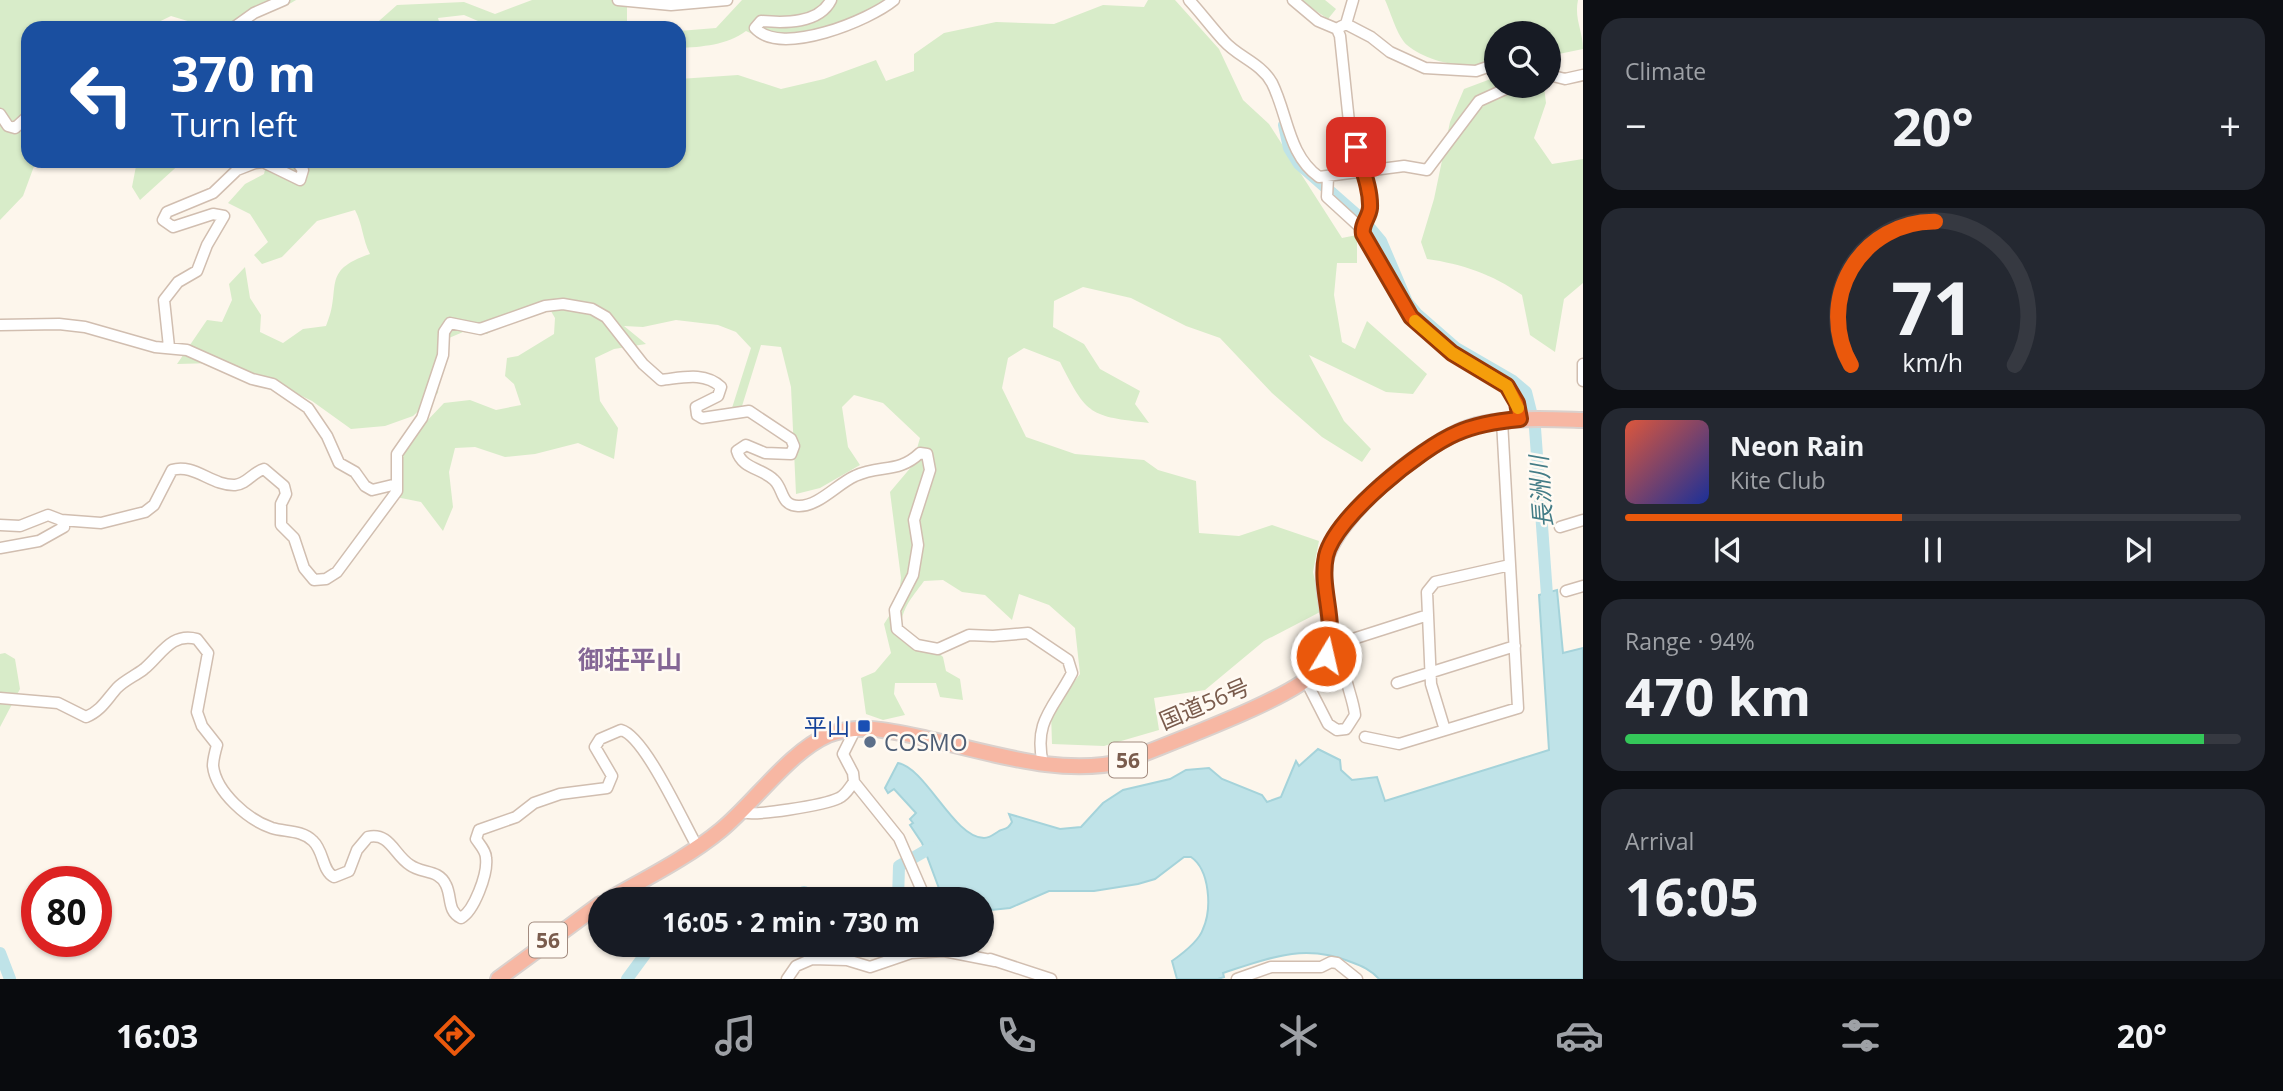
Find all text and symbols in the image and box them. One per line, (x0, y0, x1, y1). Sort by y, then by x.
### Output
map controls (1484, 21, 1561, 98)
button: search (1484, 21, 1561, 98)
text: 370 m (171, 40, 316, 106)
icon: left (56, 49, 147, 140)
text: Climate (1625, 55, 1706, 87)
text: 20° (1892, 90, 1974, 161)
text: − (1625, 99, 1647, 151)
text: + (2219, 99, 2241, 151)
text: Turn left (171, 103, 297, 146)
pin (1326, 117, 1386, 177)
icon: arrive (1337, 128, 1375, 166)
text: 71 (1891, 258, 1975, 357)
text: km/h (1903, 345, 1963, 379)
text: Neon Rain (1730, 428, 1864, 464)
water label: 長洲川 (1521, 452, 1559, 529)
text: Kite Club (1730, 464, 1825, 496)
icon: previous (1709, 531, 1747, 569)
icon: pause (1914, 531, 1952, 569)
icon: next (2119, 531, 2157, 569)
position arrow (1289, 619, 1363, 693)
text: Range · 94% (1625, 625, 1755, 657)
district label: 御荘平山 (578, 641, 682, 677)
text: 470 km (1625, 660, 1811, 731)
street label: 国道56号 (1154, 670, 1254, 736)
place label: 平山 (804, 710, 850, 742)
marker: 平山 (856, 718, 872, 734)
place label: COSMO (884, 726, 968, 758)
marker: COSMO (862, 734, 878, 750)
road number: 56 (1109, 742, 1147, 778)
text: Arrival (1625, 825, 1694, 857)
text: 16:05 (1625, 860, 1759, 931)
speed limit sign: 80 (21, 866, 112, 957)
text: 16:05 · 2 min · 730 m (662, 904, 920, 940)
road number: 56 (529, 922, 567, 958)
icon: directions (430, 1011, 479, 1060)
icon: music (711, 1011, 760, 1060)
icon: phone (992, 1011, 1041, 1060)
icon: climate (1274, 1011, 1323, 1060)
icon: car (1555, 1011, 1604, 1060)
icon: filters (1836, 1011, 1885, 1060)
text: 16:03 (116, 1014, 198, 1057)
text: 20° (2117, 1014, 2167, 1057)

